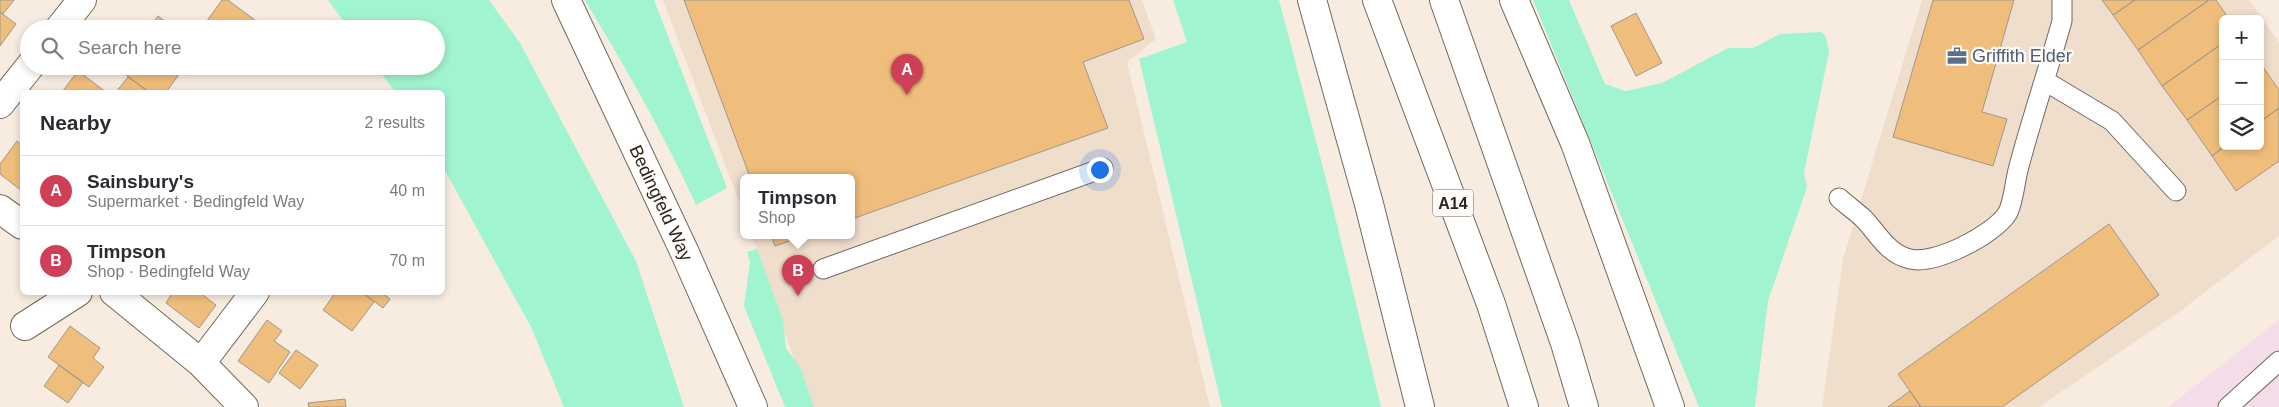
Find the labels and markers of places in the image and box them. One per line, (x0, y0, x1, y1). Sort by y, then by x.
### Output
office icon: Griffith Elder (1946, 45, 1968, 67)
place label: Griffith Elder (1972, 46, 2072, 66)
pin: A (891, 54, 923, 95)
pin: B (782, 255, 814, 296)

